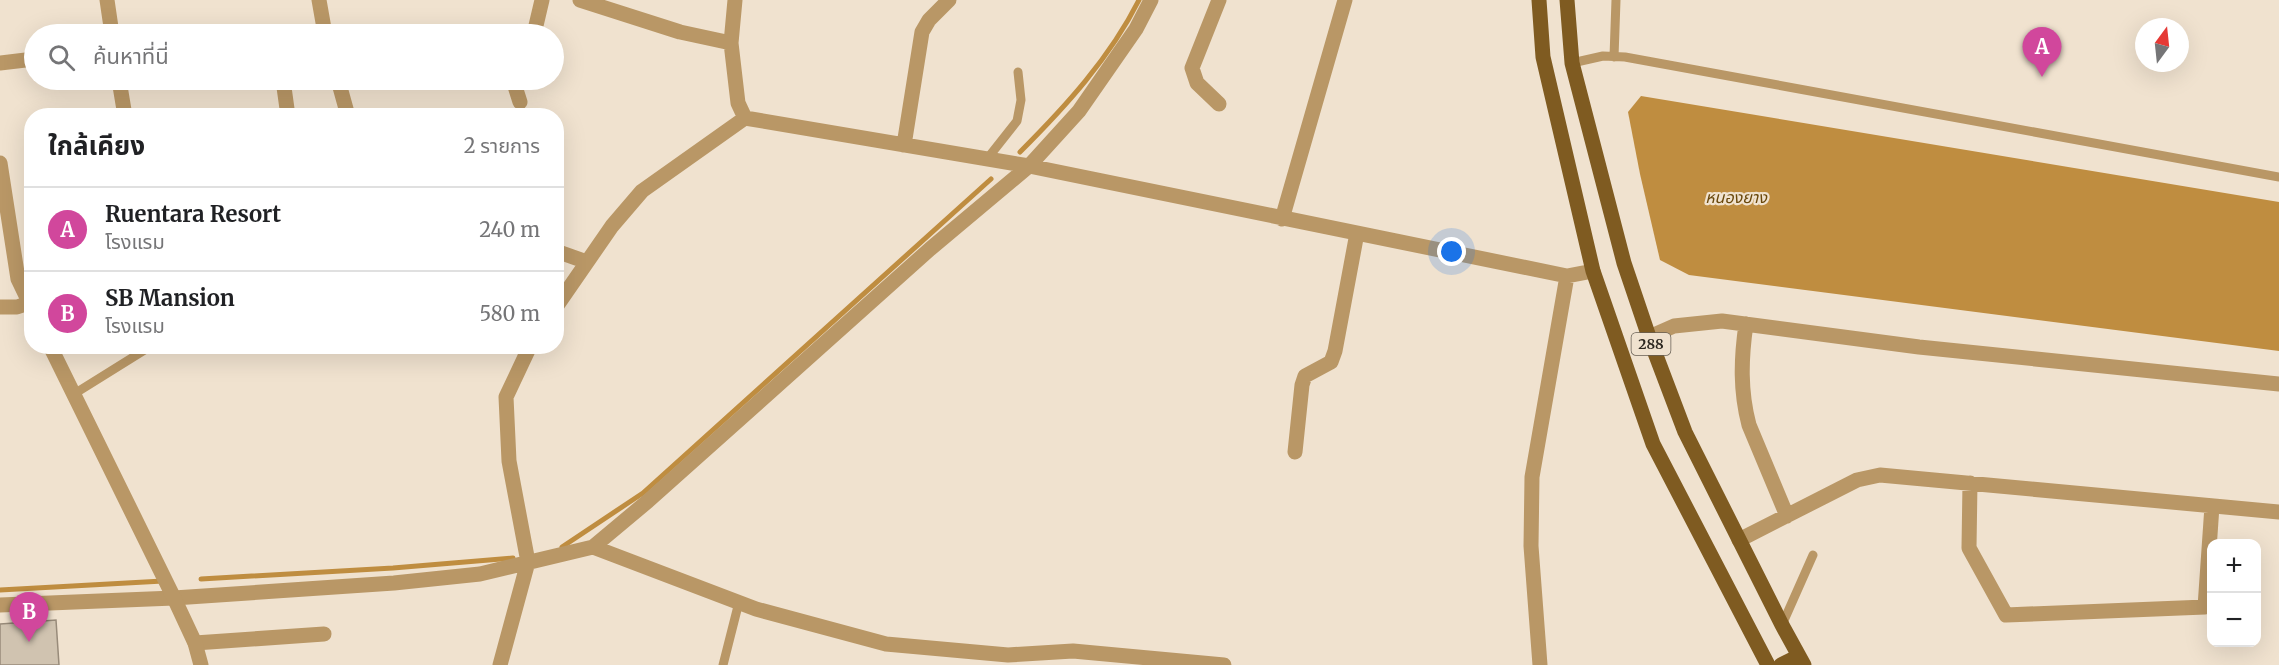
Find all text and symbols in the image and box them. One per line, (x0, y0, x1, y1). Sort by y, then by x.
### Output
north arrow (2135, 18, 2189, 72)
search box (24, 24, 564, 90)
pin: A (2022, 28, 2062, 77)
icon: search (45, 41, 78, 74)
text: ค้นหาที่นี่ (93, 42, 169, 70)
text: ใกล้เคียง (48, 129, 145, 162)
text: 2 รายการ (464, 133, 540, 158)
water label: หนองยาง (1705, 187, 1768, 207)
text: Ruentara Resort (105, 200, 281, 228)
text: A (60, 217, 75, 242)
text: 240 m (479, 217, 540, 242)
text: โรงแรม (105, 229, 165, 254)
your location (1437, 237, 1466, 266)
text: SB Mansion (105, 284, 235, 312)
text: B (61, 301, 74, 326)
text: 580 m (479, 301, 540, 326)
text: โรงแรม (105, 313, 165, 338)
road number: 288 (1632, 333, 1670, 355)
map controls (2207, 539, 2261, 647)
button: + (2207, 539, 2261, 593)
pin: B (9, 592, 48, 642)
button: − (2207, 593, 2261, 647)

